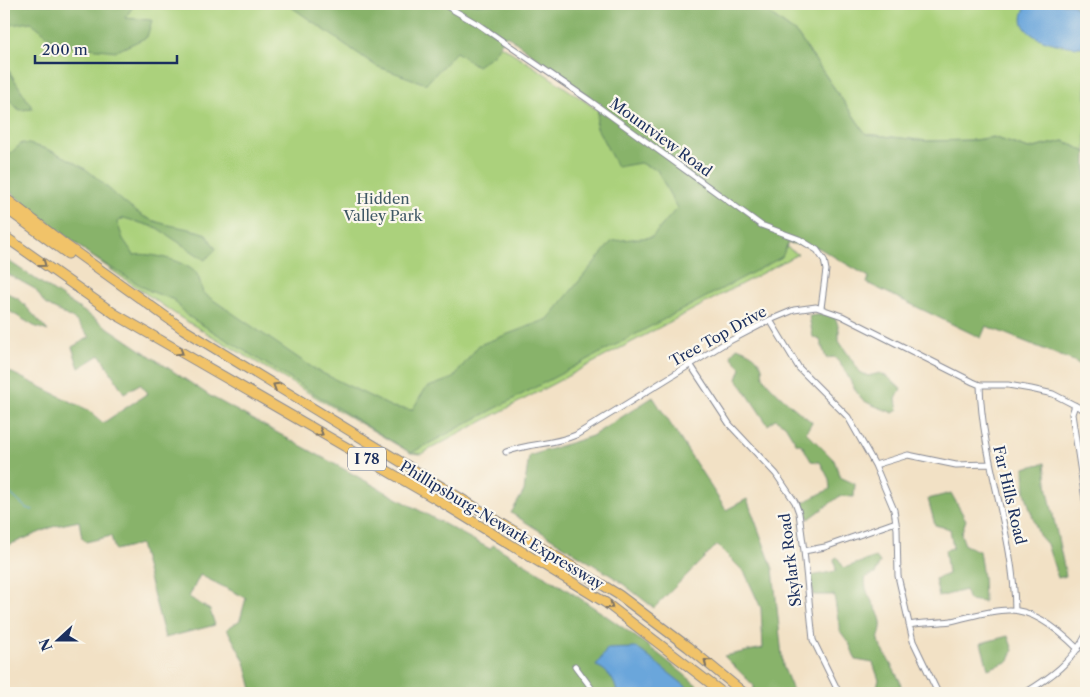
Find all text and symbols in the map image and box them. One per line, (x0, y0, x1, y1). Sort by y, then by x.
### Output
scale bar (35, 32, 178, 64)
text: 200 m (42, 40, 88, 59)
street label: Mountview Road (606, 94, 716, 180)
park label: Hidden Valley Park (343, 189, 424, 225)
one-way arrow (37, 258, 47, 267)
street label: Tree Top Drive (666, 301, 770, 371)
one-way arrow (174, 346, 183, 356)
one-way arrow (272, 382, 281, 392)
one-way arrow (315, 427, 324, 437)
street label: Far Hills Road (989, 444, 1031, 546)
road number: I 78 (348, 448, 386, 470)
street label: Phillipsburg-Newark Expressway (396, 456, 608, 594)
street label: Skylark Road (775, 512, 805, 608)
one-way arrow (604, 601, 613, 609)
north arrow (32, 614, 82, 664)
text: N (35, 636, 56, 654)
one-way arrow (704, 660, 713, 668)

